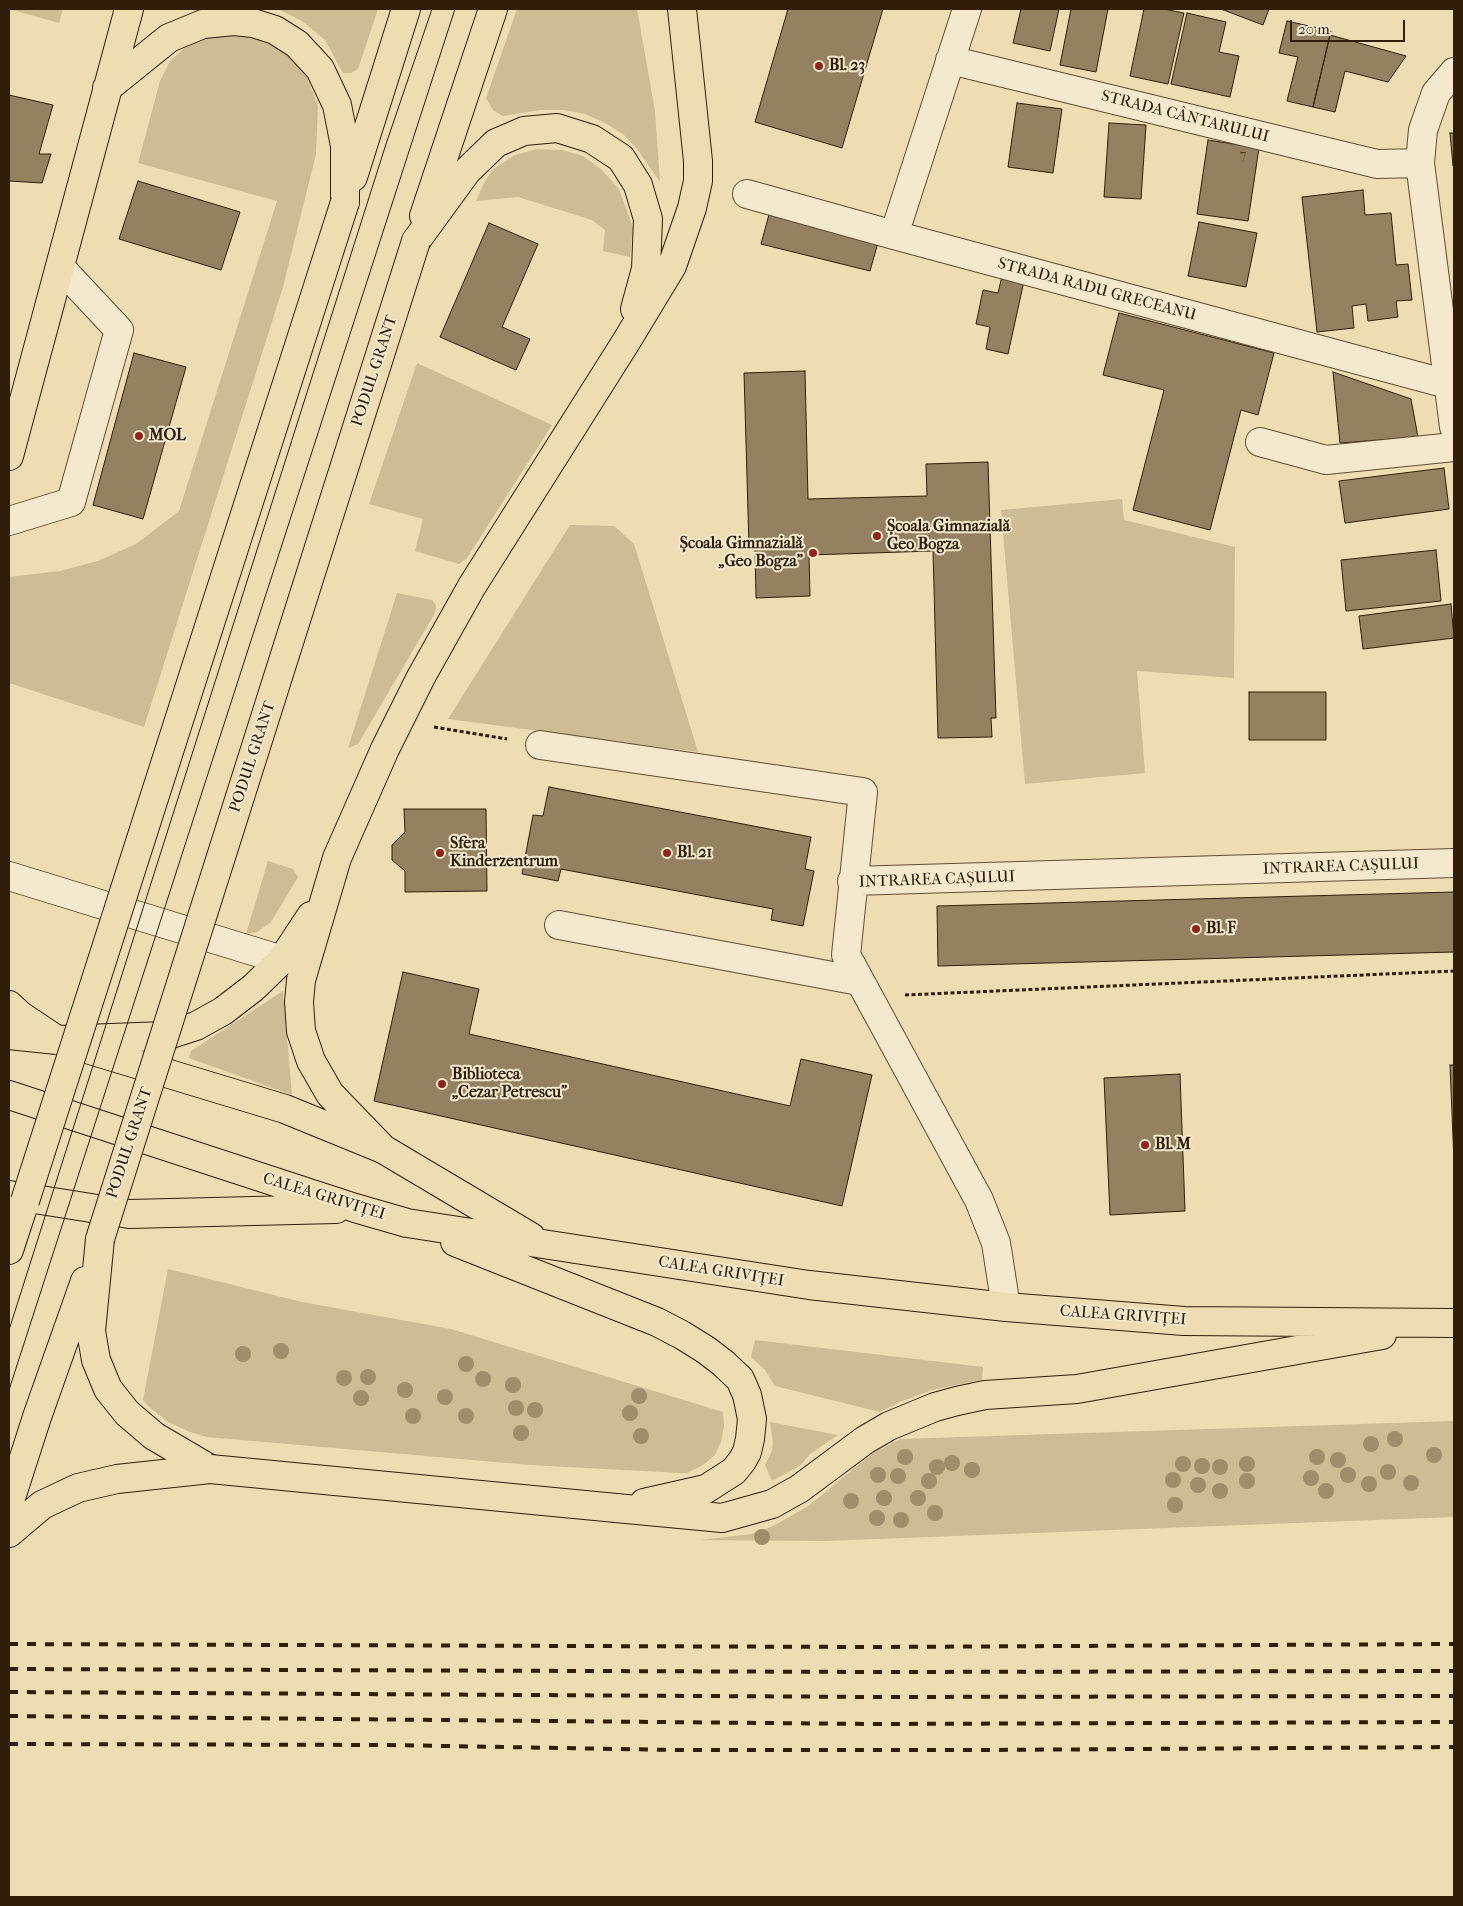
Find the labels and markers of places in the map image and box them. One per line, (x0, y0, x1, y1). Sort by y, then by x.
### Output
place label: Bl. 23 (829, 56, 865, 76)
marker: Bl. 23 (813, 60, 825, 72)
place label: MOL (149, 426, 186, 446)
marker: MOL (133, 430, 145, 442)
place label: Școala Gimnazială Geo Bogza (887, 517, 1010, 555)
marker: Școala Gimnazială Geo Bogza (871, 530, 883, 542)
place label: Școala Gimnazială „Geo Bogza” (680, 534, 803, 572)
marker: Școala Gimnazială „Geo Bogza” (807, 547, 819, 559)
place label: Sfera Kinderzentrum (450, 834, 558, 872)
place label: Bl. 21 (677, 843, 712, 863)
marker: Sfera Kinderzentrum (434, 847, 446, 859)
marker: Bl. 21 (661, 847, 673, 859)
place label: Bl. F (1206, 919, 1236, 939)
marker: Bl. F (1190, 923, 1202, 935)
place label: Biblioteca „Cezar Petrescu” (452, 1065, 567, 1103)
marker: Biblioteca „Cezar Petrescu” (436, 1078, 448, 1090)
place label: Bl. M (1155, 1135, 1191, 1155)
marker: Bl. M (1139, 1139, 1151, 1151)

